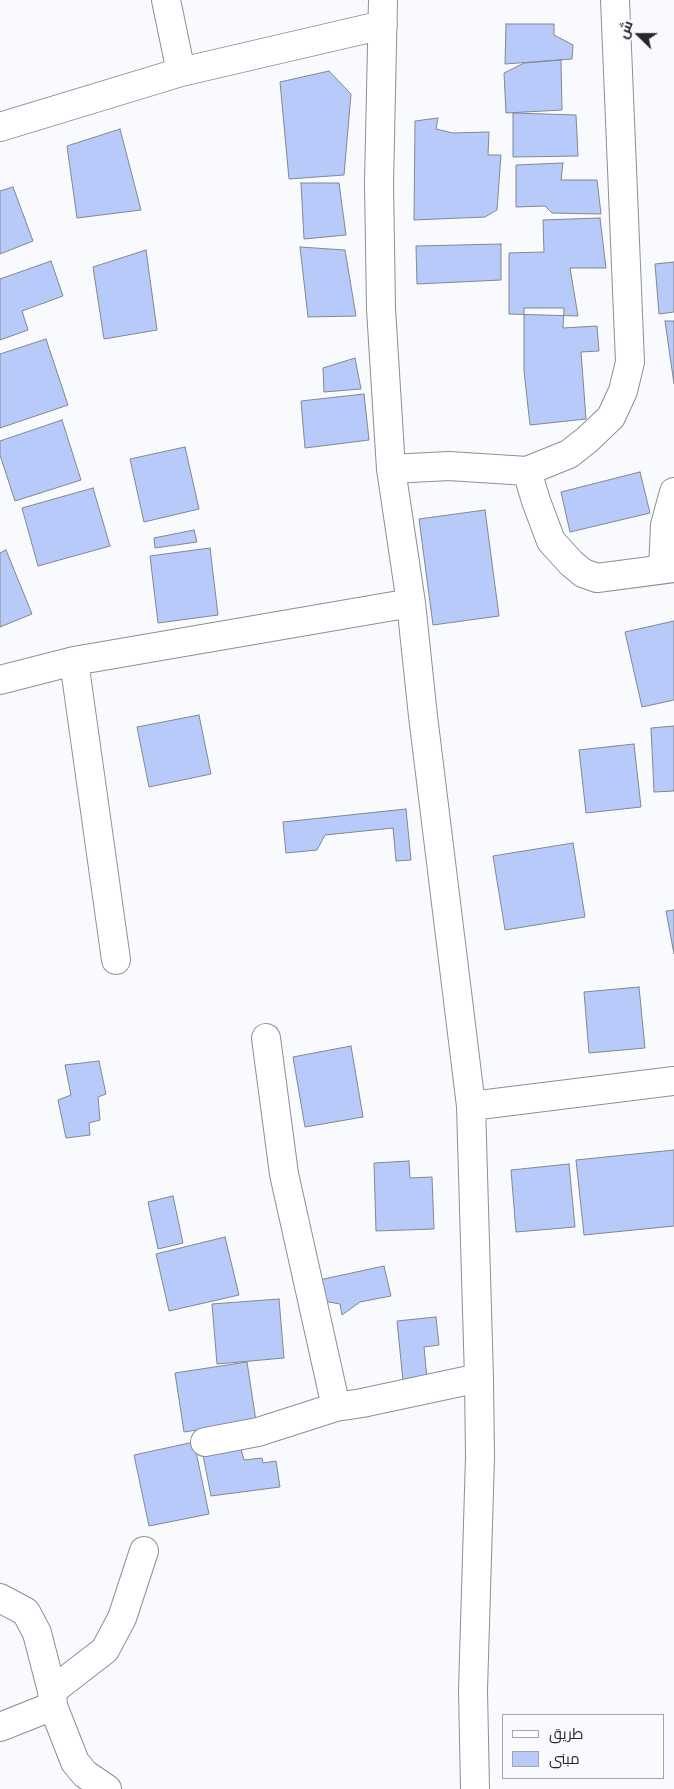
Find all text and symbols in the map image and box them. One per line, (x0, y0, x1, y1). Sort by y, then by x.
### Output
north arrow (614, 10, 664, 60)
text: ش (613, 18, 637, 41)
legend (502, 1714, 664, 1779)
text: طريق (549, 1724, 583, 1743)
text: مبنى (549, 1749, 580, 1768)

